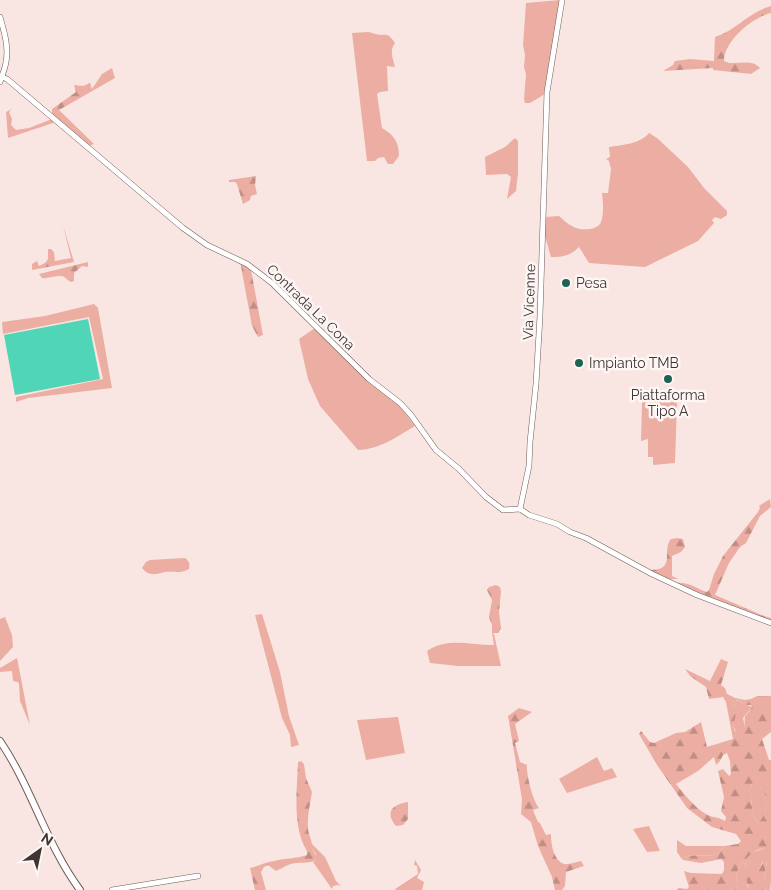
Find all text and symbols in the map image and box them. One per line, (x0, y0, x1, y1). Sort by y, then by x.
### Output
street label: Contrada La Cona (264, 261, 358, 353)
street label: Via Vicenne (520, 264, 538, 340)
place label: Pesa (576, 275, 607, 291)
marker: Pesa (560, 277, 572, 289)
place label: Impianto TMB (589, 355, 679, 371)
marker: Impianto TMB (573, 357, 585, 369)
marker: Piattaforma Tipo A (662, 373, 674, 385)
place label: Piattaforma Tipo A (631, 387, 705, 419)
north arrow (15, 825, 65, 875)
text: N (38, 829, 56, 849)

